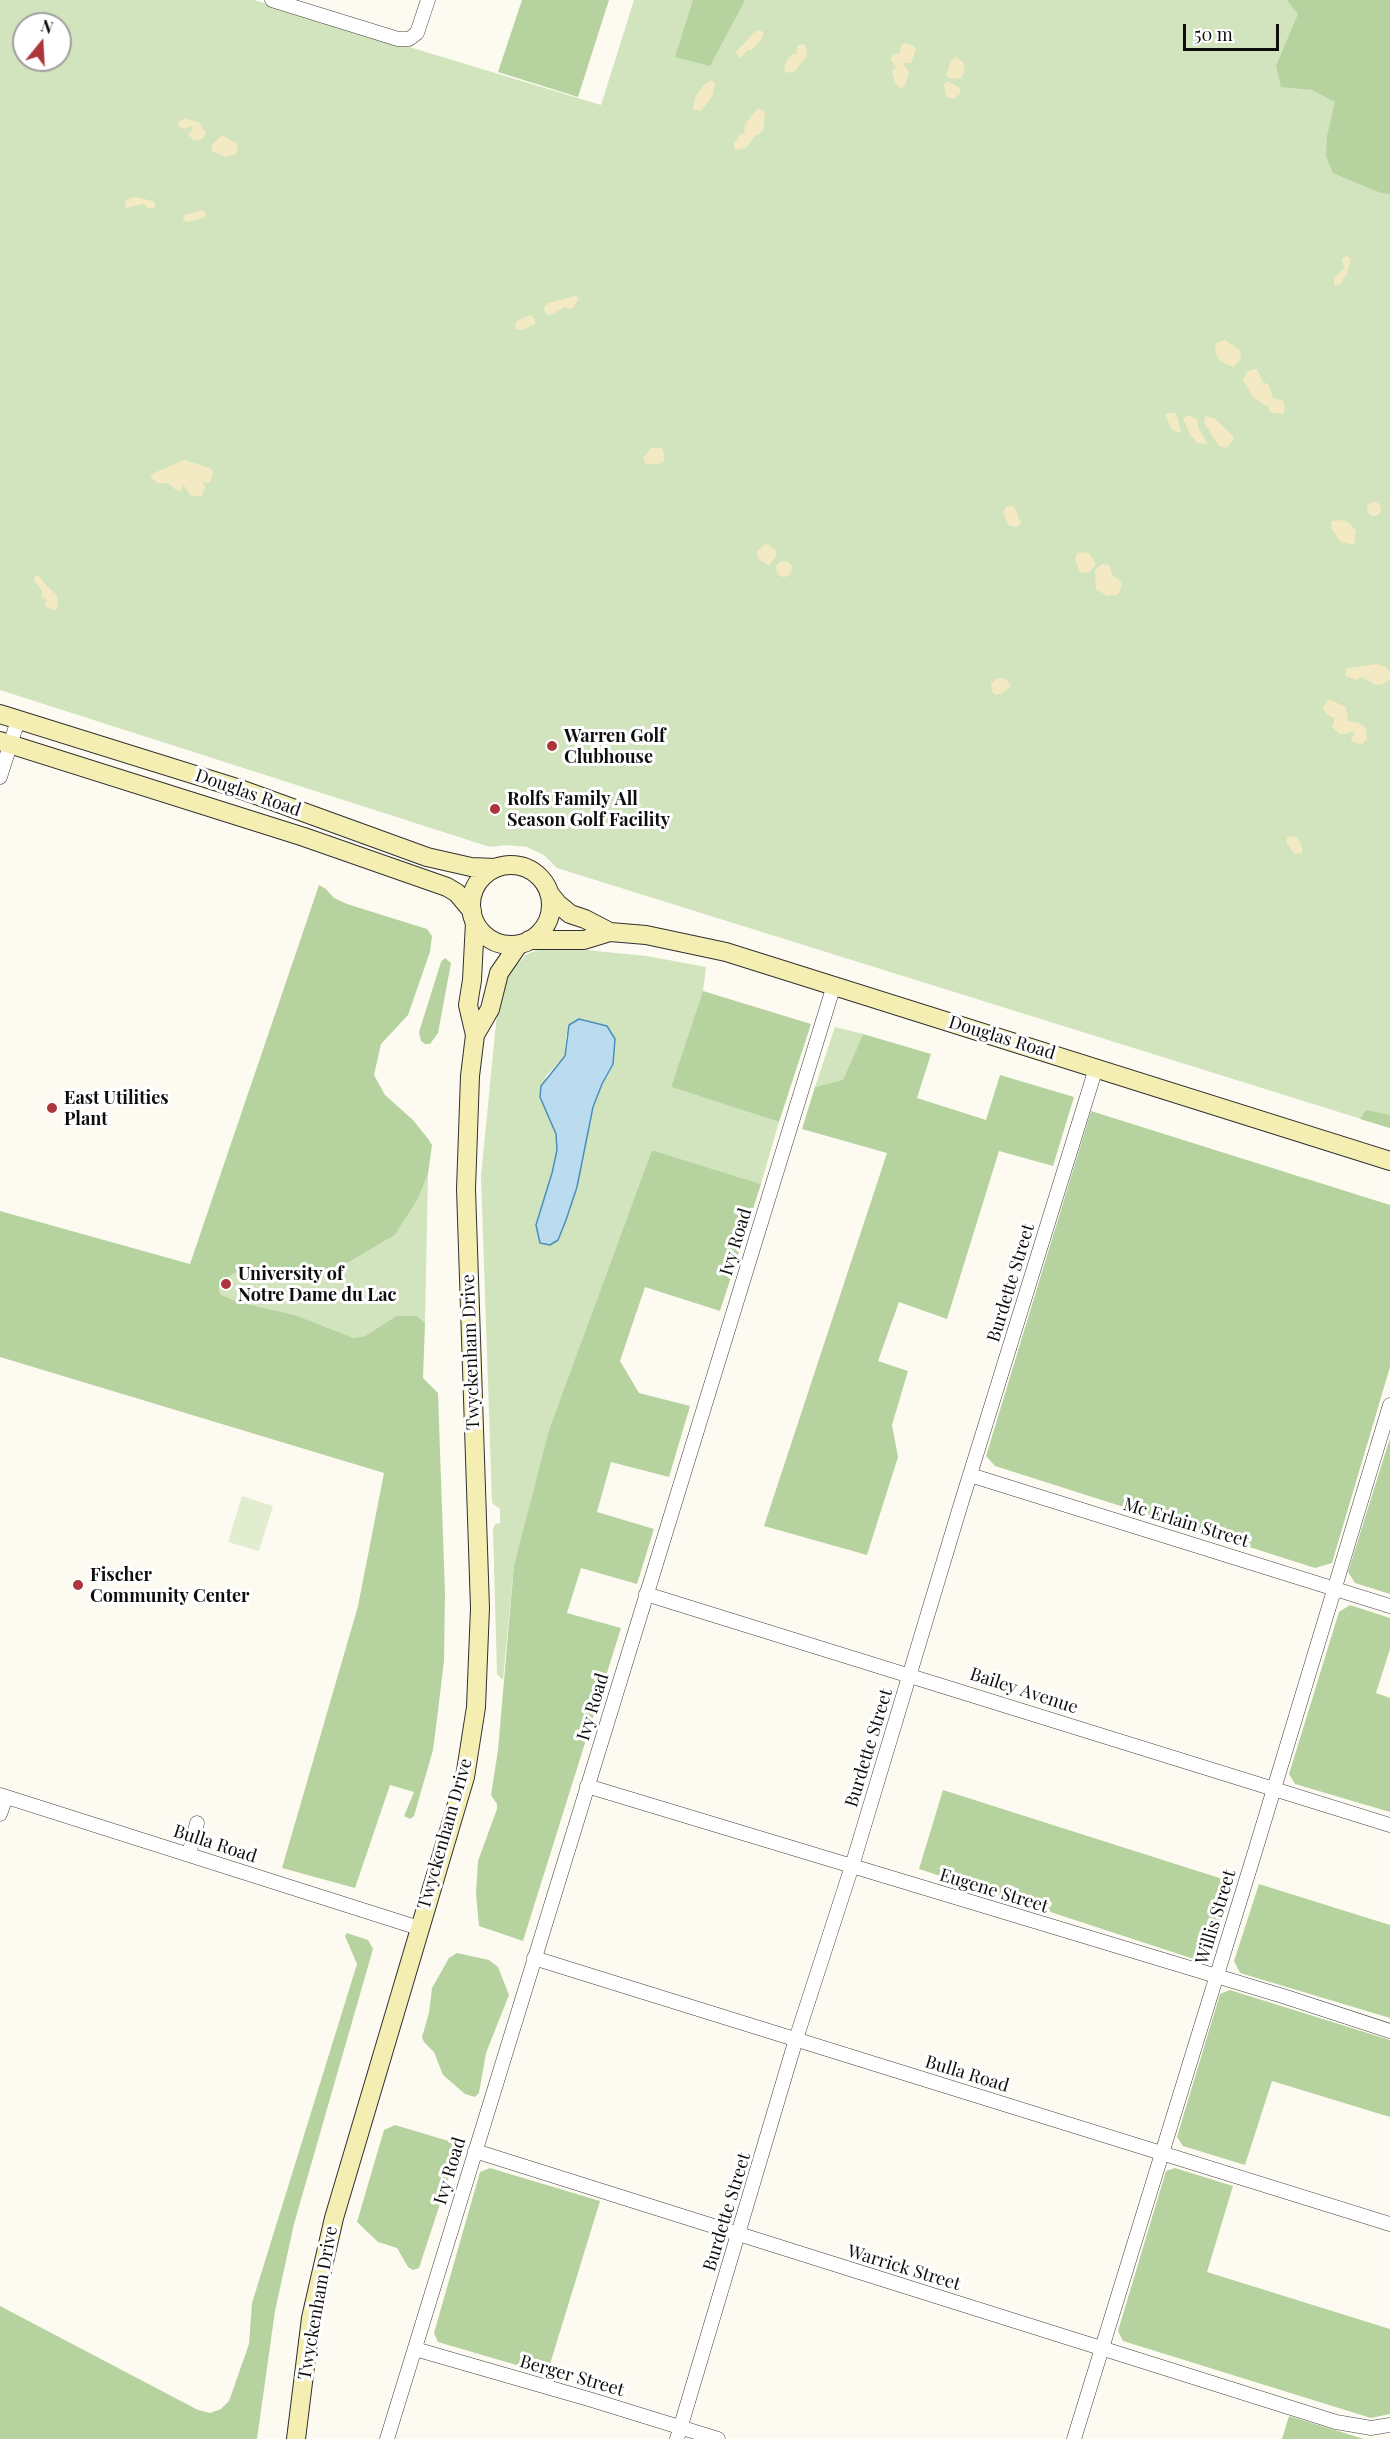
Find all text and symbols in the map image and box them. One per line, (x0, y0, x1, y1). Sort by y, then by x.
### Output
north arrow (12, 12, 72, 72)
scale bar (1186, 12, 1282, 50)
text: N (38, 15, 56, 38)
text: 50 m (1194, 22, 1233, 46)
place label: Warren Golf Clubhouse (564, 725, 665, 768)
marker: Warren Golf Clubhouse (545, 739, 559, 753)
street label: Douglas Road (192, 765, 304, 821)
place label: Rolfs Family All Season Golf Facility (507, 788, 670, 830)
marker: Rolfs Family All Season Golf Facility (488, 802, 502, 816)
street label: Douglas Road (946, 1012, 1058, 1064)
place label: East Utilities Plant (64, 1087, 169, 1130)
marker: East Utilities Plant (45, 1101, 59, 1115)
street label: Ivy Road (716, 1206, 756, 1278)
street label: Burdette Street (983, 1221, 1039, 1345)
place label: University of Notre Dame du Lac (238, 1263, 396, 1306)
street label: Twyckenham Drive (457, 1274, 485, 1430)
marker: University of Notre Dame du Lac (219, 1277, 233, 1291)
street label: Mc Erlain Street (1121, 1494, 1251, 1552)
place label: Fischer Community Center (90, 1564, 249, 1606)
marker: Fischer Community Center (71, 1578, 85, 1592)
street label: Bailey Avenue (967, 1663, 1081, 1719)
street label: Ivy Road (573, 1671, 613, 1743)
street label: Burdette Street (841, 1686, 897, 1810)
street label: Twyckenham Drive (413, 1756, 477, 1912)
street label: Bulla Road (171, 1820, 259, 1868)
street label: Eugene Street (937, 1864, 1051, 1918)
street label: Willis Street (1191, 1867, 1241, 1967)
street label: Bulla Road (923, 2051, 1011, 2097)
street label: Ivy Road (430, 2135, 470, 2207)
street label: Burdette Street (699, 2150, 755, 2274)
street label: Twyckenham Drive (294, 2224, 342, 2382)
street label: Warrick Street (845, 2241, 963, 2295)
street label: Berger Street (517, 2351, 627, 2401)

